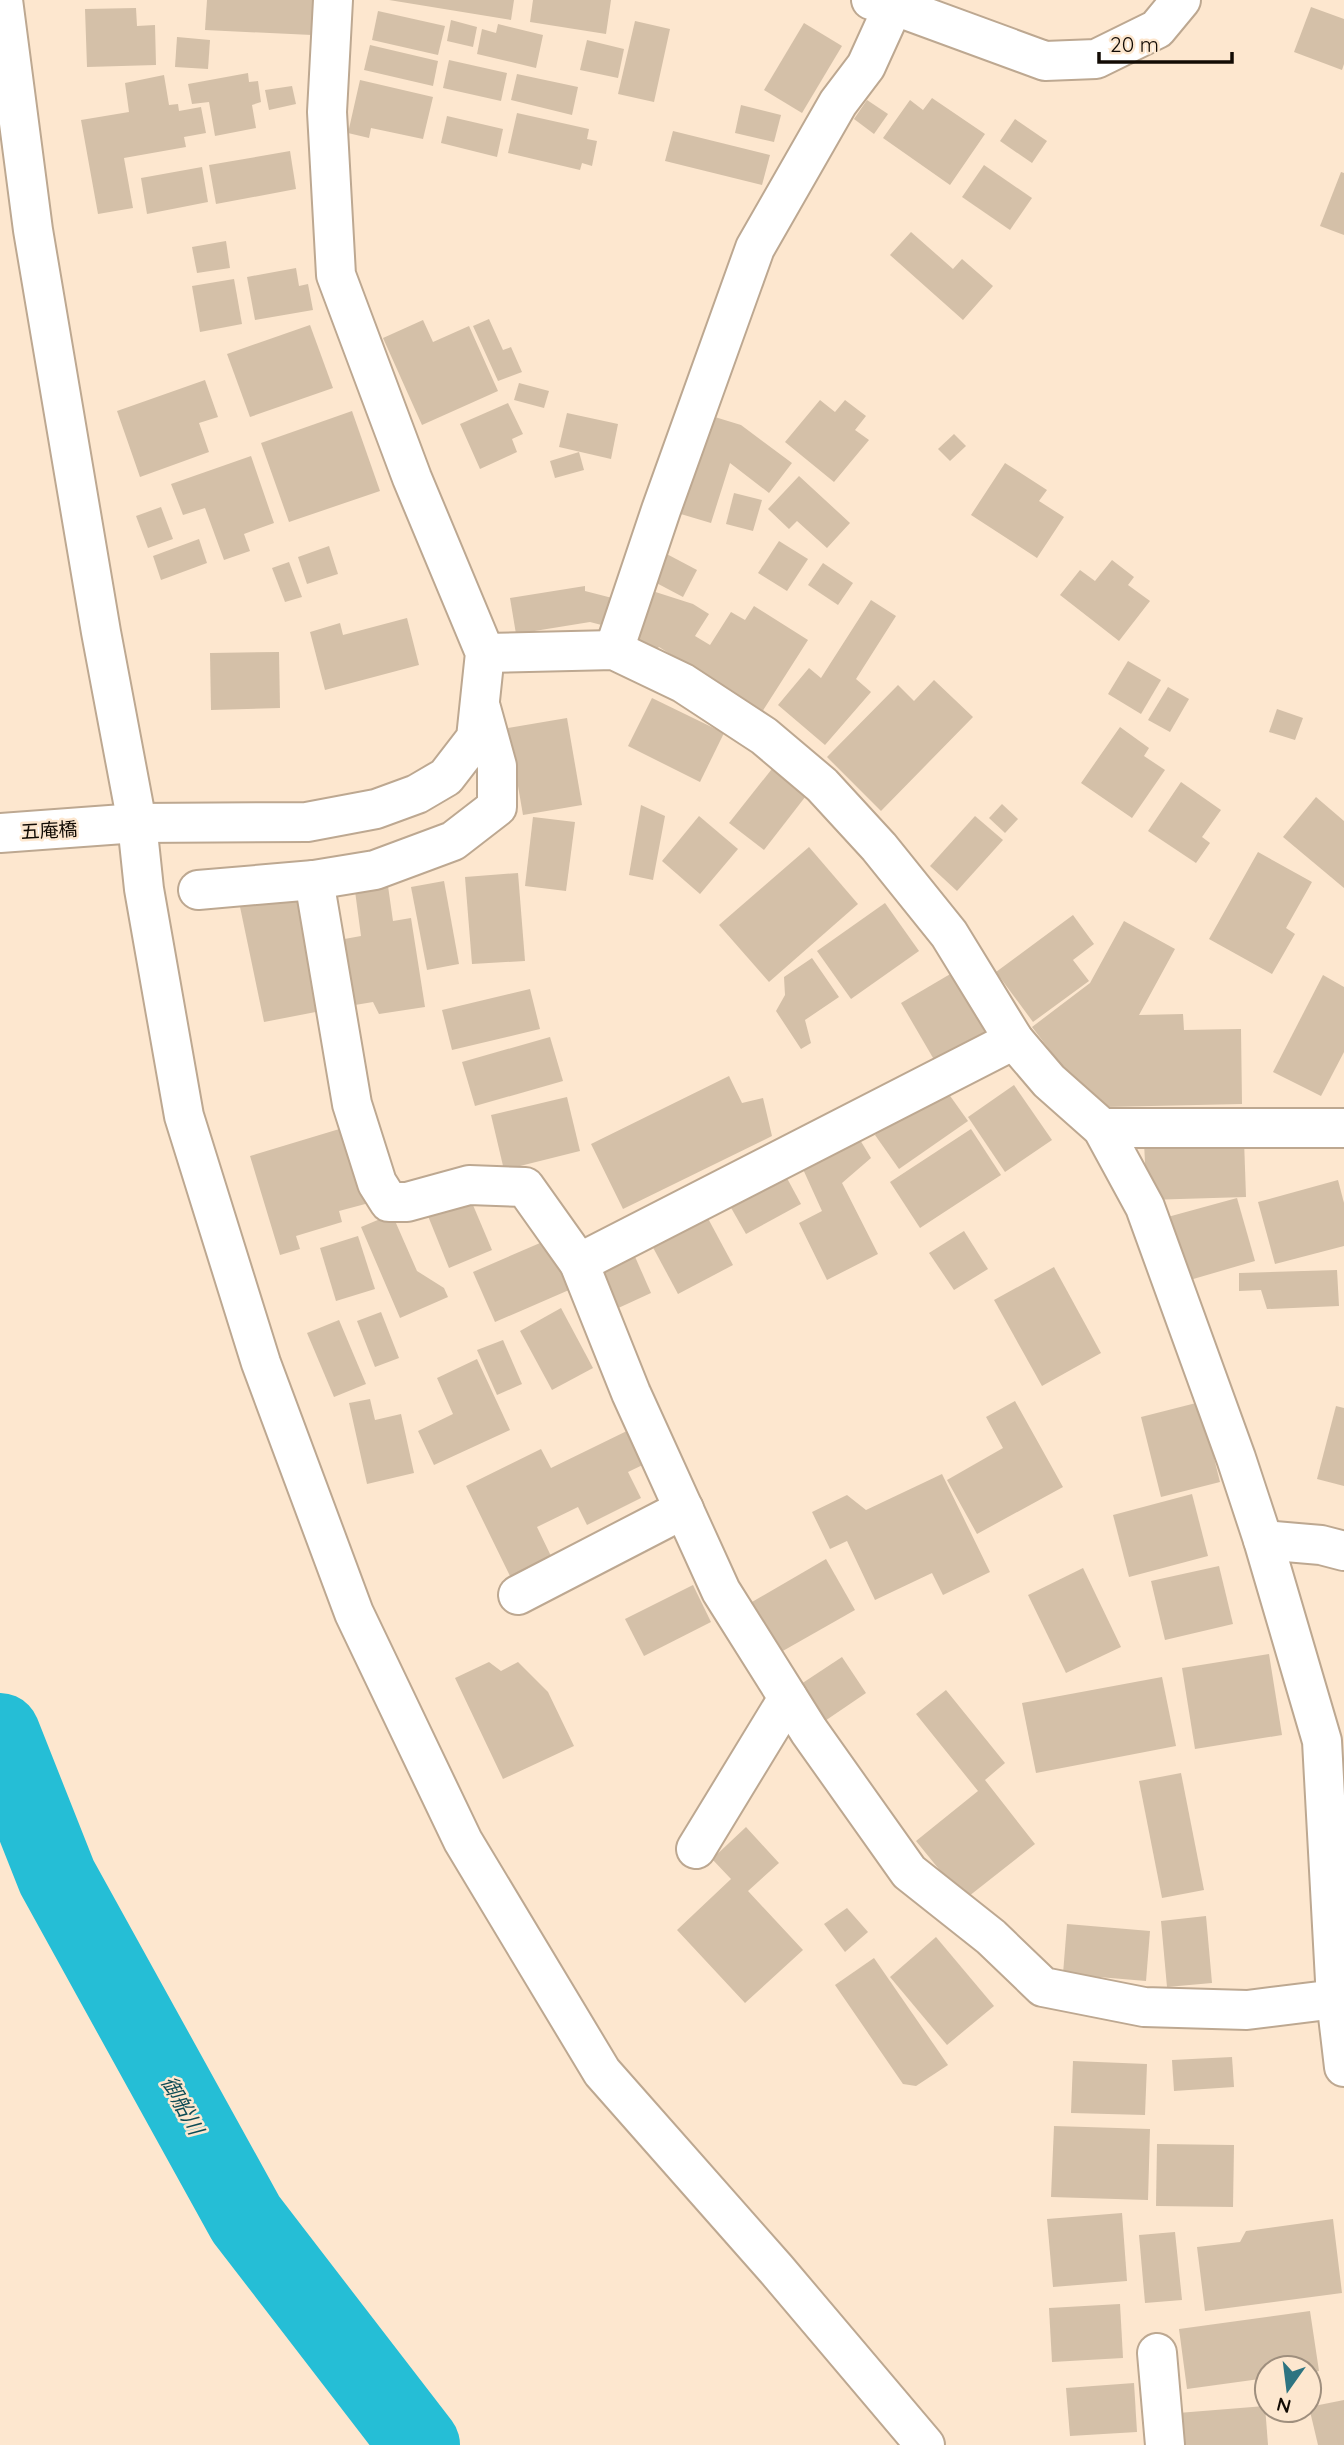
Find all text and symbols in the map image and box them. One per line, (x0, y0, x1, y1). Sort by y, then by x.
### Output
scale bar (1099, 21, 1232, 65)
text: 20 m (1110, 31, 1159, 57)
street label: 五庵橋 (20, 817, 78, 843)
water label: 御船川 (156, 2071, 211, 2141)
north arrow (1253, 2354, 1323, 2424)
text: N (1274, 2392, 1294, 2419)

